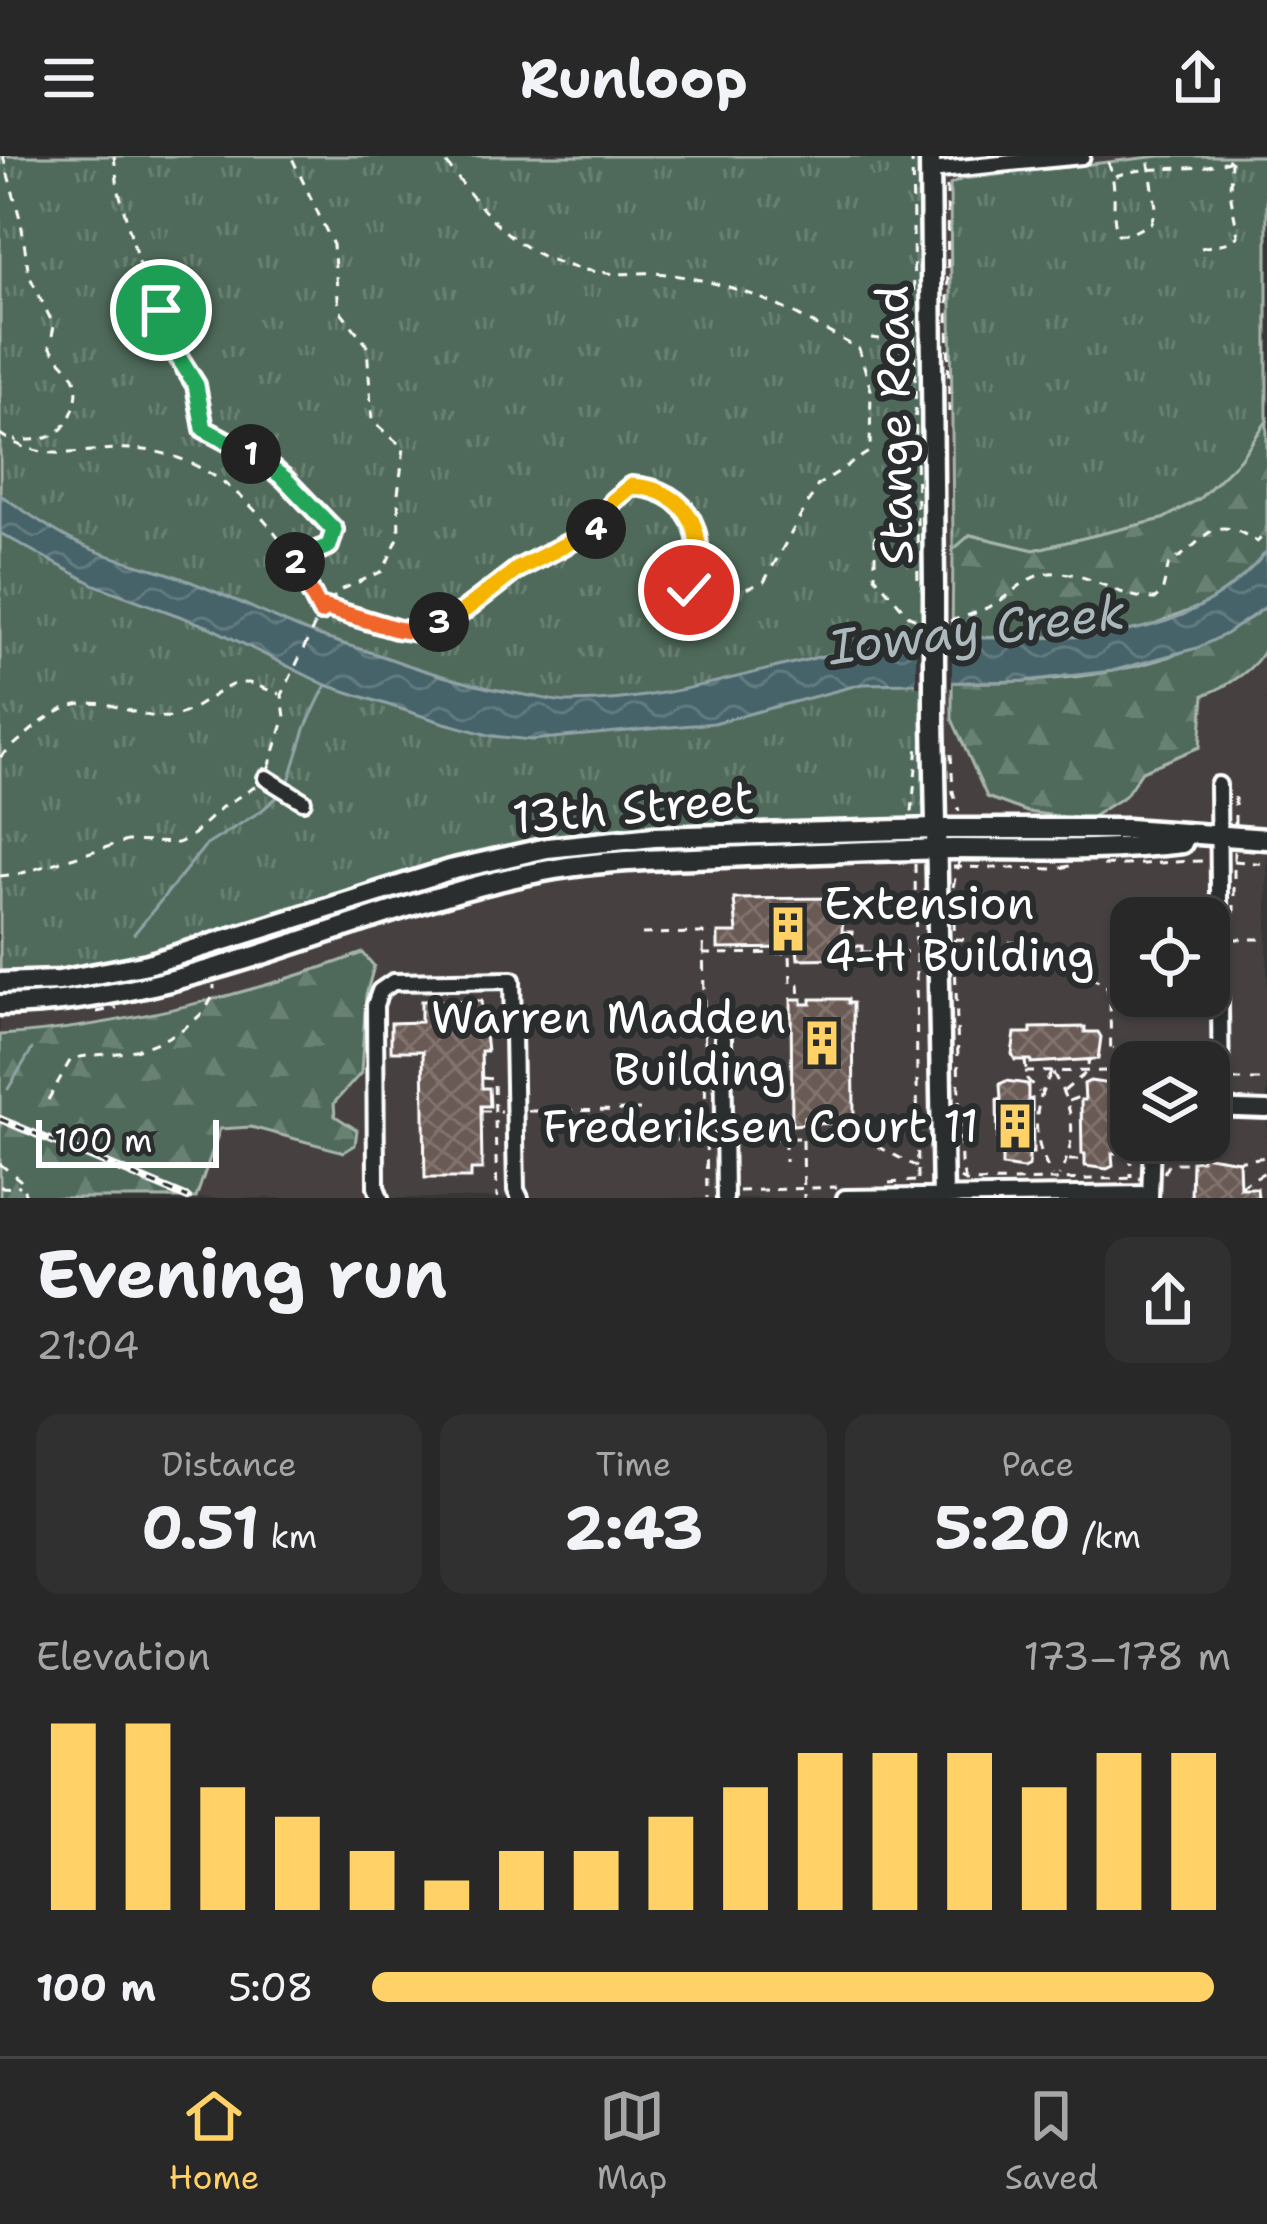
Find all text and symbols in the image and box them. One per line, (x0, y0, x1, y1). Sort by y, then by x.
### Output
text: Runloop (519, 42, 748, 114)
icon: menu (36, 45, 102, 111)
icon: share (1165, 45, 1231, 111)
pin (110, 259, 212, 361)
icon: arrive (128, 277, 194, 343)
street label: Stange Road (862, 285, 926, 565)
pin: 1 (221, 424, 281, 484)
text: 1 (243, 431, 259, 476)
pin: 4 (566, 499, 626, 559)
text: 4 (584, 506, 608, 551)
pin: 2 (265, 532, 325, 592)
text: 2 (283, 539, 307, 584)
pin (638, 539, 740, 641)
icon: check (656, 557, 722, 623)
water label: Ioway Creek (824, 579, 1129, 679)
pin: 3 (409, 592, 469, 652)
text: 3 (427, 599, 451, 644)
street label: 13th Street (510, 767, 756, 847)
place label: Extension 4-H Building (824, 873, 1095, 985)
map controls (1110, 897, 1230, 1161)
button: locate (1110, 897, 1230, 1017)
building icon: Extension 4-H Building (763, 904, 813, 954)
place label: Warren Madden Building (431, 987, 786, 1099)
building icon: Warren Madden Building (797, 1018, 847, 1068)
button: layers (1110, 1041, 1230, 1161)
place label: Frederiksen Court 11 (542, 1096, 979, 1156)
building icon: Frederiksen Court 11 (990, 1101, 1040, 1151)
scale bar (36, 1114, 219, 1167)
text: 100 m (54, 1118, 153, 1163)
text: Evening run (36, 1230, 447, 1318)
button: share (1105, 1237, 1231, 1363)
text: 21:04 (36, 1319, 139, 1371)
text: Distance (162, 1442, 297, 1487)
text: Time (596, 1442, 671, 1487)
text: Pace (1002, 1442, 1074, 1487)
text: 0.51 (141, 1487, 259, 1567)
text: 2:43 (563, 1487, 704, 1567)
text: 5:20 (935, 1487, 1071, 1567)
text: km (259, 1514, 317, 1559)
text: /km (1071, 1514, 1141, 1559)
text: Elevation (36, 1630, 211, 1682)
text: 173–178 m (1023, 1630, 1231, 1682)
text: 100 m (36, 1961, 156, 2013)
text: 5:08 (228, 1961, 314, 2013)
tab: Home (169, 2083, 259, 2200)
tab: Map (597, 2083, 667, 2200)
tab: Saved (1005, 2083, 1098, 2200)

